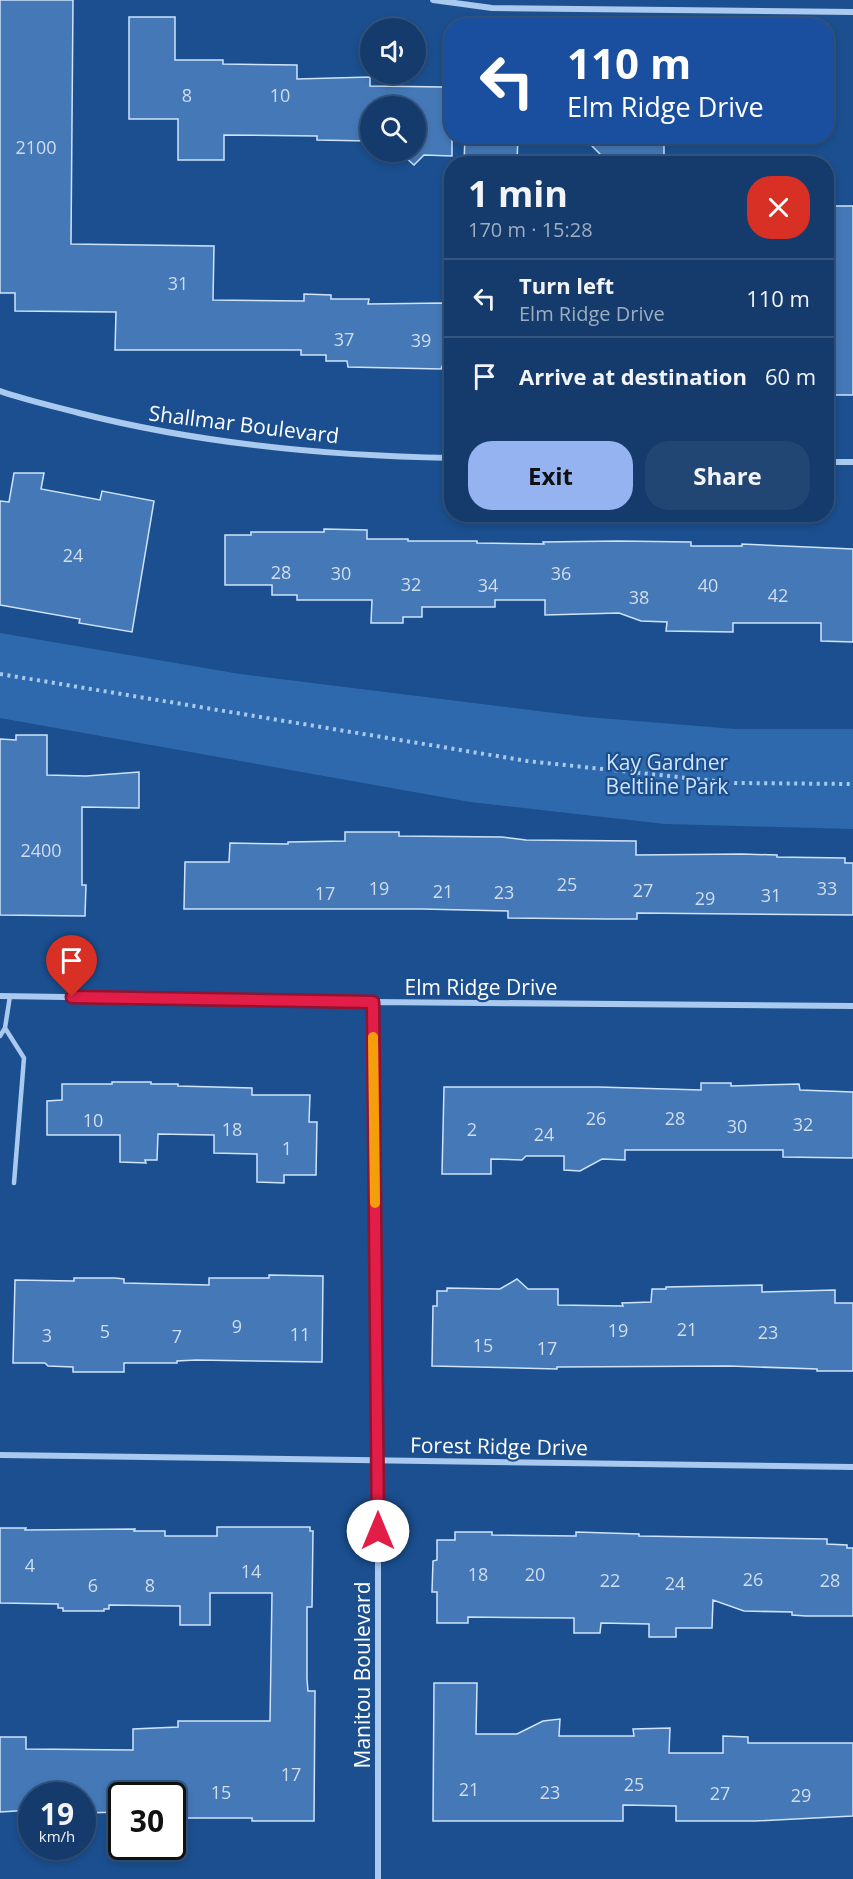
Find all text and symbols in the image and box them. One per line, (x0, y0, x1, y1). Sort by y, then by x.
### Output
map controls (360, 18, 426, 162)
button: sound (360, 18, 426, 84)
text: 110 m (567, 34, 691, 91)
icon: left (468, 42, 546, 120)
house number: 8 (182, 83, 192, 107)
house number: 10 (270, 83, 290, 107)
text: Elm Ridge Drive (567, 88, 764, 125)
button: search (360, 96, 426, 162)
house number: 2100 (15, 135, 57, 159)
text: 1 min (468, 169, 568, 218)
button: close (747, 176, 810, 239)
text: 170 m · 15:28 (468, 216, 593, 243)
text: Turn left (519, 270, 614, 300)
house number: 31 (168, 271, 188, 295)
icon: left (468, 282, 501, 315)
text: 110 m (746, 283, 810, 313)
text: Elm Ridge Drive (519, 300, 665, 327)
house number: 37 (334, 327, 354, 351)
house number: 39 (411, 328, 431, 352)
icon: arrive (468, 360, 501, 393)
text: Arrive at destination (519, 361, 747, 391)
text: 60 m (765, 361, 816, 391)
street label: Shallmar Boulevard (147, 398, 341, 450)
button: Exit (468, 441, 633, 510)
button: Share (645, 441, 810, 510)
house number: 24 (63, 543, 83, 567)
house number: 28 (271, 560, 291, 584)
house number: 30 (331, 561, 351, 585)
house number: 36 (551, 561, 571, 585)
house number: 32 (401, 572, 421, 596)
house number: 34 (478, 573, 498, 597)
house number: 40 (698, 573, 718, 597)
house number: 42 (768, 583, 788, 607)
house number: 38 (629, 585, 649, 609)
park label: Kay Gardner Beltline Park (606, 748, 728, 800)
house number: 2400 (20, 838, 62, 862)
house number: 25 (557, 872, 577, 896)
house number: 19 (369, 876, 389, 900)
house number: 33 (817, 876, 837, 900)
house number: 27 (633, 878, 653, 902)
house number: 21 (433, 879, 453, 903)
house number: 23 (494, 880, 514, 904)
house number: 17 (315, 881, 335, 905)
house number: 31 (761, 883, 781, 907)
house number: 29 (695, 886, 715, 910)
pin (46, 935, 97, 997)
icon: arrive (55, 944, 88, 977)
street label: Elm Ridge Drive (404, 973, 558, 1001)
house number: 26 (586, 1106, 606, 1130)
house number: 28 (665, 1106, 685, 1130)
house number: 10 (83, 1108, 103, 1132)
house number: 32 (793, 1112, 813, 1136)
house number: 30 (727, 1114, 747, 1138)
house number: 18 (222, 1117, 242, 1141)
house number: 2 (467, 1117, 477, 1141)
house number: 24 (534, 1122, 554, 1146)
house number: 1 (282, 1136, 292, 1160)
house number: 9 (232, 1314, 242, 1338)
house number: 21 (677, 1317, 697, 1341)
house number: 19 (608, 1318, 628, 1342)
house number: 5 (100, 1319, 110, 1343)
house number: 23 (758, 1320, 778, 1344)
house number: 11 (290, 1322, 310, 1346)
house number: 3 (42, 1323, 52, 1347)
house number: 7 (172, 1324, 182, 1348)
house number: 15 (473, 1333, 493, 1357)
house number: 17 (537, 1336, 557, 1360)
street label: Forest Ridge Drive (410, 1430, 588, 1462)
position arrow (346, 1499, 410, 1563)
house number: 4 (25, 1553, 35, 1577)
house number: 14 (241, 1559, 261, 1583)
house number: 18 (468, 1562, 488, 1586)
house number: 20 (525, 1562, 545, 1586)
house number: 26 (743, 1567, 763, 1591)
house number: 22 (600, 1568, 620, 1592)
house number: 28 (820, 1568, 840, 1592)
house number: 24 (665, 1571, 685, 1595)
house number: 6 (88, 1573, 98, 1597)
house number: 8 (145, 1573, 155, 1597)
street label: Manitou Boulevard (348, 1582, 376, 1768)
house number: 17 (281, 1762, 301, 1786)
house number: 25 (624, 1772, 644, 1796)
house number: 21 (459, 1777, 479, 1801)
house number: 15 (211, 1780, 231, 1804)
house number: 23 (540, 1780, 560, 1804)
house number: 27 (710, 1781, 730, 1805)
speed limit sign: 30 (108, 1782, 186, 1860)
house number: 29 (791, 1783, 811, 1807)
text: 19 (40, 1793, 74, 1834)
text: km/h (39, 1826, 75, 1846)

